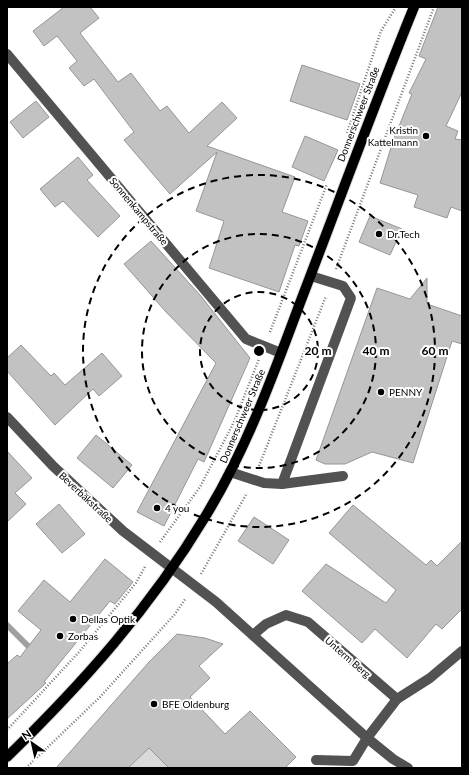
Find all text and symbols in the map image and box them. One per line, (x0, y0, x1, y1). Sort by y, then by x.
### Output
street label: Donnerschweer Straße (334, 65, 382, 163)
place label: Kristin Kattelmann (368, 124, 418, 148)
marker: Kristin Kattelmann (421, 131, 431, 141)
street label: Sonnenkampstraße (107, 175, 171, 247)
place label: Dr.Tech (387, 228, 420, 240)
marker: Dr.Tech (374, 229, 384, 239)
text: 20 m (305, 343, 331, 358)
text: 40 m (363, 343, 389, 358)
text: 60 m (422, 343, 448, 358)
centre of rings (252, 344, 266, 358)
street label: Donnerschweer Straße (217, 367, 267, 465)
place label: PENNY (389, 386, 423, 398)
marker: PENNY (376, 387, 386, 397)
street label: Beverbäkstraße (57, 469, 115, 525)
place label: 4 you (165, 502, 189, 514)
marker: 4 you (152, 503, 162, 513)
place label: Dellas Optik (81, 613, 136, 625)
marker: Dellas Optik (68, 614, 78, 624)
place label: Zorbas (68, 630, 98, 642)
marker: Zorbas (55, 631, 65, 641)
street label: Unterm Berg (323, 634, 373, 680)
place label: BFE Oldenburg (162, 698, 229, 710)
marker: BFE Oldenburg (149, 699, 159, 709)
north arrow (12, 723, 52, 763)
text: N (19, 727, 33, 742)

